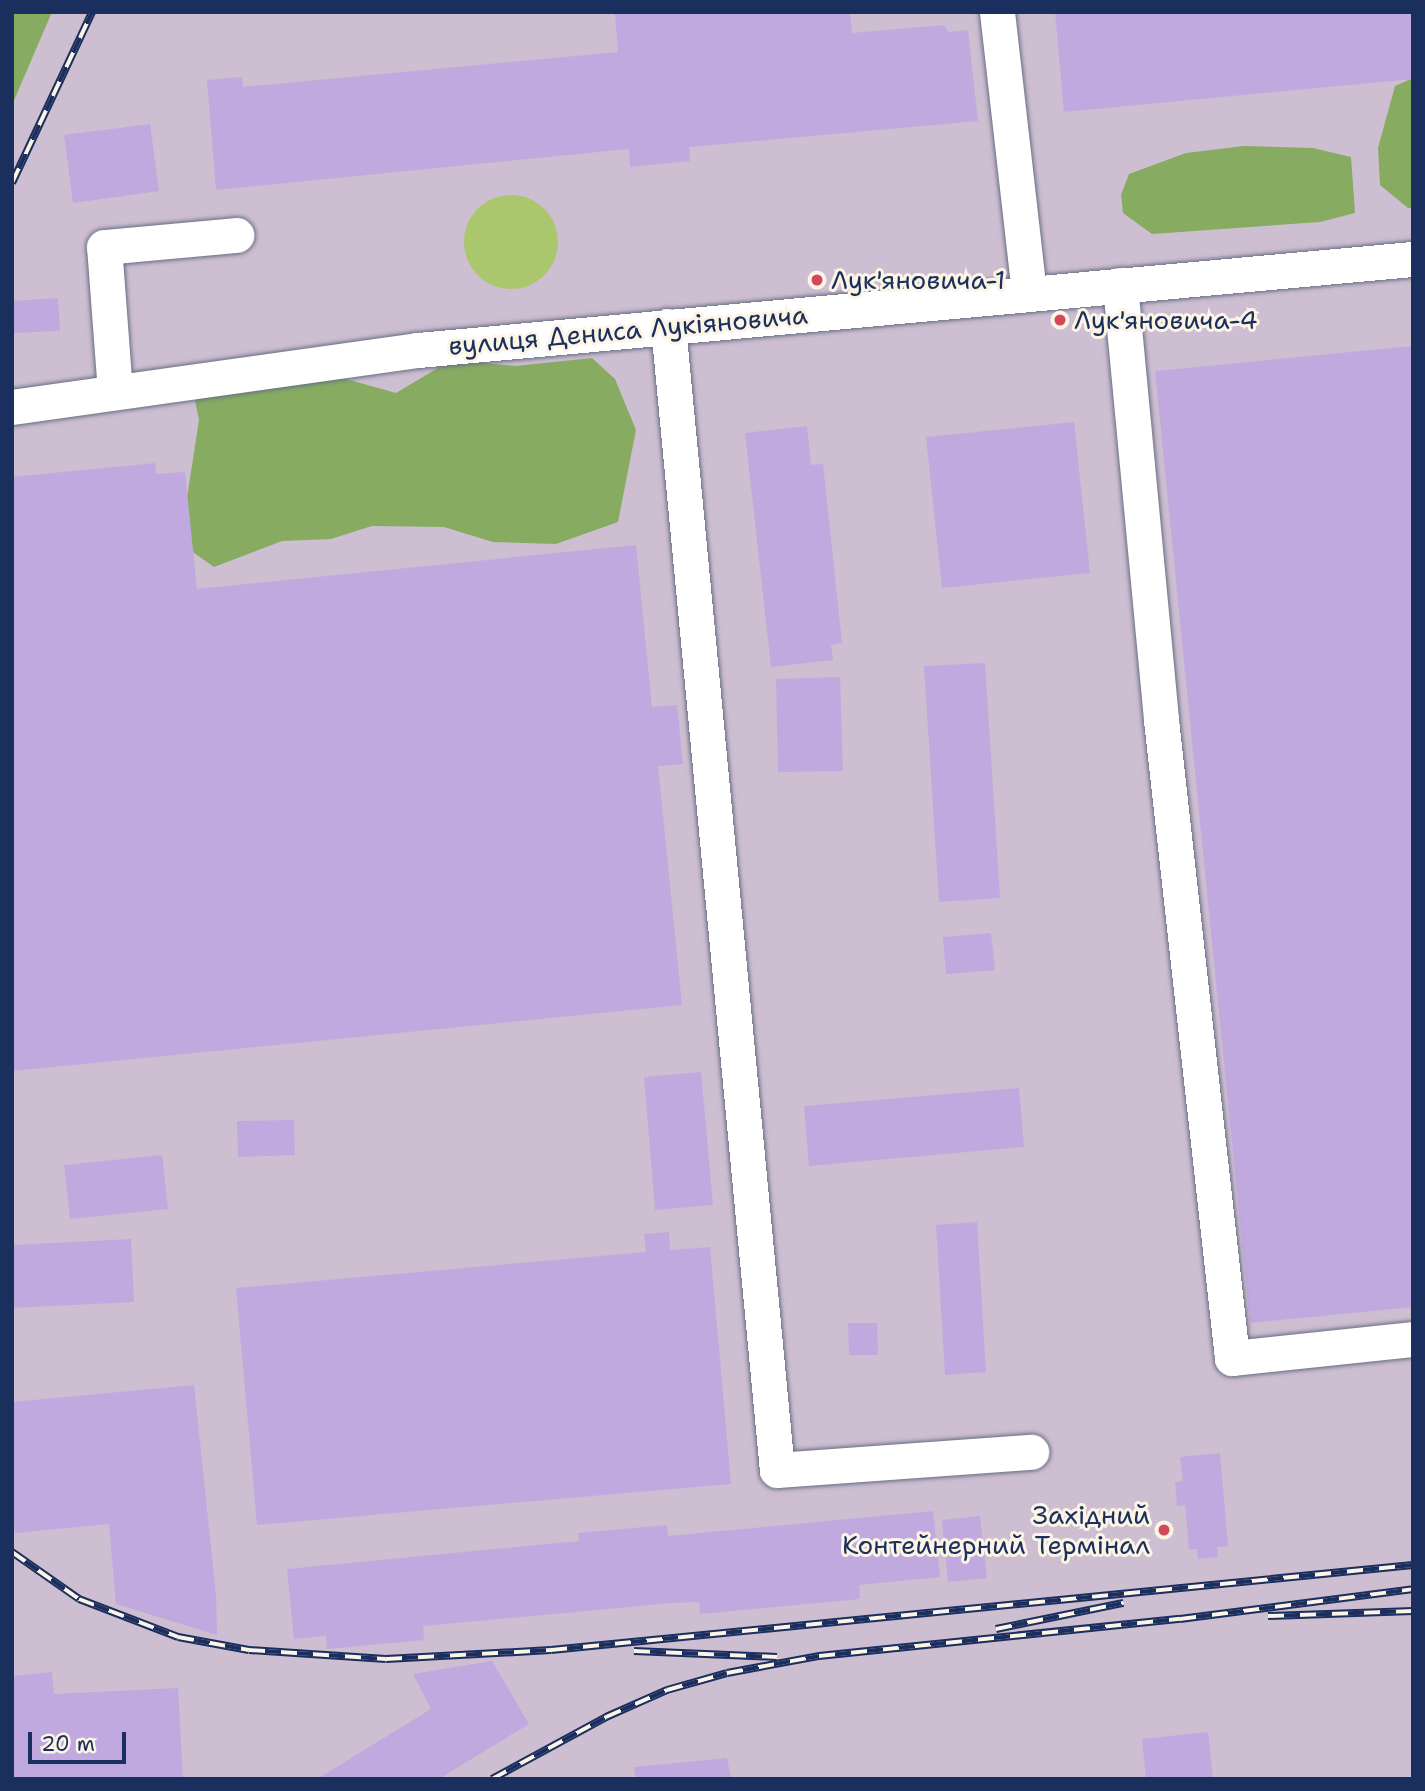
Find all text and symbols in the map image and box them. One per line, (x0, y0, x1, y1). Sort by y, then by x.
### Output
place label: Лук'яновича-1 (831, 264, 1006, 296)
marker: Лук'яновича-1 (809, 272, 825, 288)
street label: вулиця Дениса Лукіяновича (447, 299, 809, 361)
place label: Лук'яновича-4 (1074, 304, 1258, 336)
marker: Лук'яновича-4 (1052, 312, 1068, 328)
place label: Західний Контейнерний Термінал (842, 1499, 1150, 1560)
marker: Західний Контейнерний Термінал (1156, 1522, 1172, 1538)
scale bar (32, 1718, 130, 1762)
text: 20 m (41, 1730, 95, 1758)

